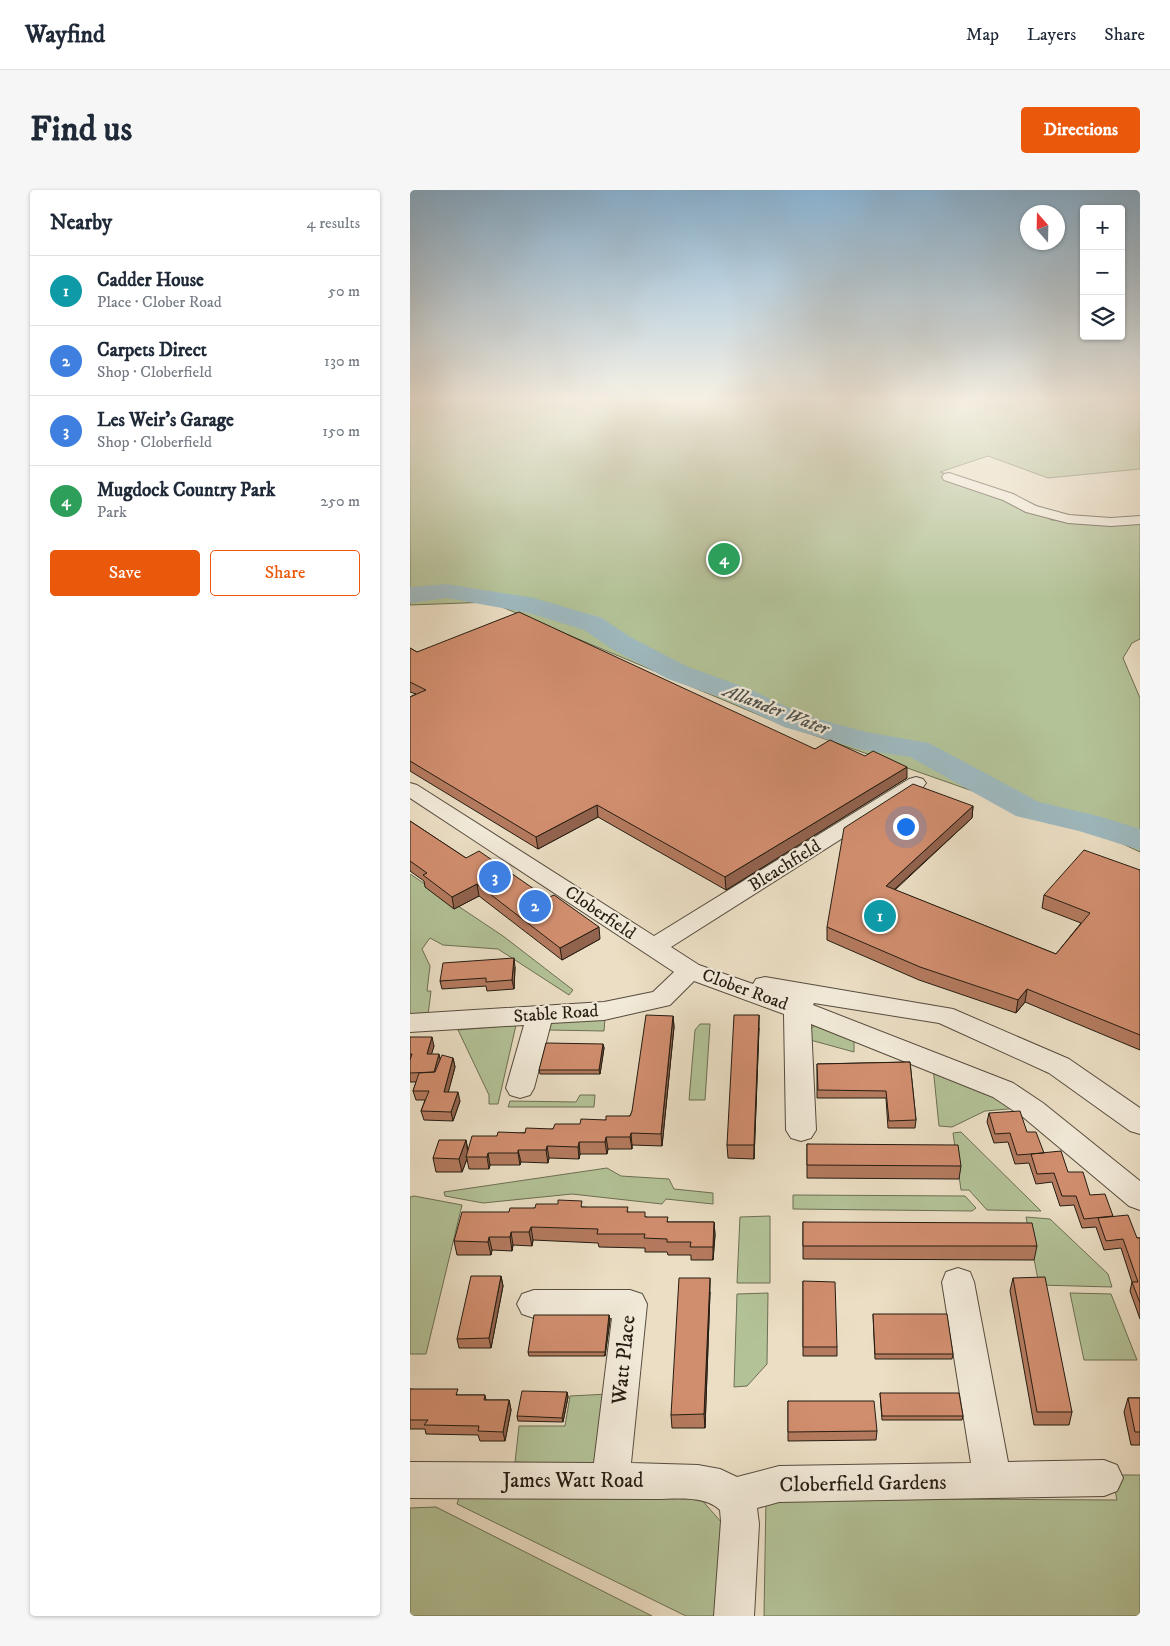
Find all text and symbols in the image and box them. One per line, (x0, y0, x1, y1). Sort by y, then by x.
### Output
text: Wayfind (25, 20, 105, 50)
text: Map (966, 24, 999, 46)
text: Layers (1027, 24, 1076, 46)
text: Share (1104, 24, 1145, 46)
button: Directions (1021, 107, 1140, 153)
text: Find us (30, 108, 132, 152)
north arrow (1020, 205, 1065, 250)
map controls (1080, 205, 1125, 340)
button: + (1080, 205, 1125, 250)
text: Nearby (50, 210, 112, 236)
text: 4 results (307, 213, 360, 233)
button: − (1080, 250, 1125, 295)
text: Cadder House (97, 269, 204, 292)
text: 1 (63, 281, 69, 301)
text: 50 m (328, 281, 360, 301)
text: Place · Clober Road (97, 292, 222, 312)
button: layers (1080, 295, 1125, 340)
text: Carpets Direct (97, 339, 207, 362)
text: 2 (62, 351, 70, 371)
text: 130 m (324, 351, 360, 371)
text: Shop · Cloberfield (97, 362, 212, 382)
text: Les Weir's Garage (97, 409, 234, 432)
text: 3 (63, 421, 69, 441)
text: 150 m (322, 421, 360, 441)
text: Shop · Cloberfield (97, 432, 212, 452)
text: Mugdock Country Park (97, 479, 276, 502)
text: 4 (61, 491, 71, 511)
text: 250 m (320, 491, 360, 511)
text: Park (97, 502, 127, 522)
pin: 4 (708, 540, 740, 578)
button: Save (50, 550, 200, 596)
button: Share (210, 550, 360, 596)
water label: Allander Water (718, 679, 834, 741)
your location (893, 814, 919, 840)
street label: Bleachfield (745, 835, 825, 897)
pin: 3 (479, 858, 511, 896)
street label: Cloberfield (560, 881, 640, 945)
pin: 2 (519, 887, 551, 925)
pin: 1 (864, 897, 896, 935)
street label: Clober Road (699, 964, 791, 1016)
street label: Stable Road (513, 1000, 599, 1028)
street label: Watt Place (606, 1314, 642, 1407)
street label: James Watt Road (500, 1468, 644, 1494)
street label: Cloberfield Gardens (779, 1470, 947, 1498)

